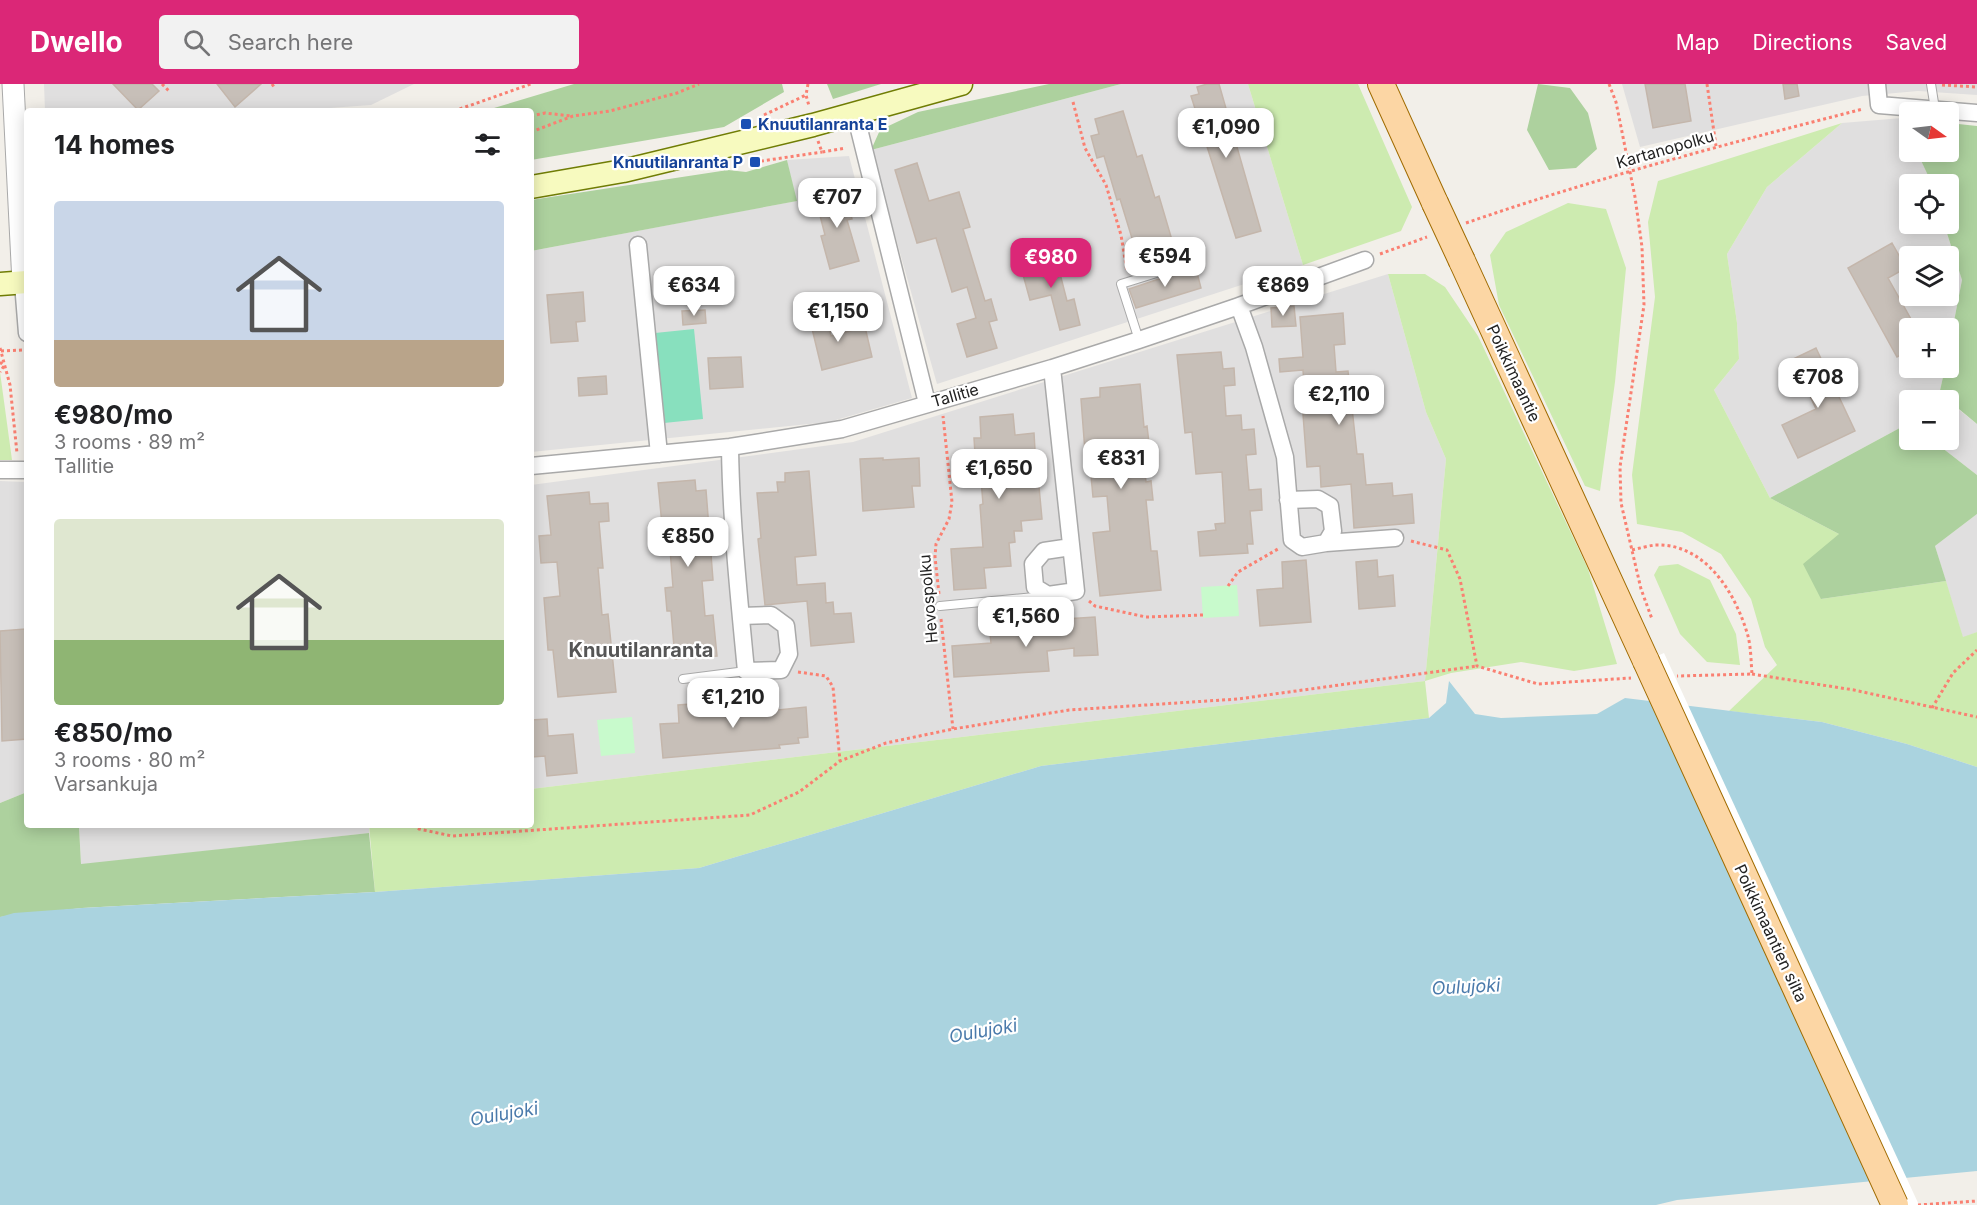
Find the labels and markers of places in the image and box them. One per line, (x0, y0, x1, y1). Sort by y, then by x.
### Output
pin: €1,090 (1177, 108, 1275, 159)
place label: Knuutilanranta E (758, 114, 887, 134)
marker: Knuutilanranta E (739, 117, 753, 131)
place label: Knuutilanranta P (613, 152, 743, 172)
marker: Knuutilanranta P (748, 155, 762, 169)
pin: €707 (801, 178, 873, 229)
pin: €594 (1129, 237, 1201, 288)
pin: €980 (1015, 238, 1087, 289)
pin: €634 (658, 266, 730, 317)
pin: €869 (1247, 266, 1319, 317)
pin: €1,150 (789, 292, 887, 343)
pin: €708 (1782, 358, 1854, 409)
pin: €2,110 (1290, 375, 1388, 426)
pin: €831 (1085, 439, 1157, 490)
pin: €1,650 (950, 449, 1048, 500)
pin: €850 (652, 517, 724, 568)
pin: €1,560 (977, 597, 1075, 648)
pin: €1,210 (684, 678, 782, 729)

